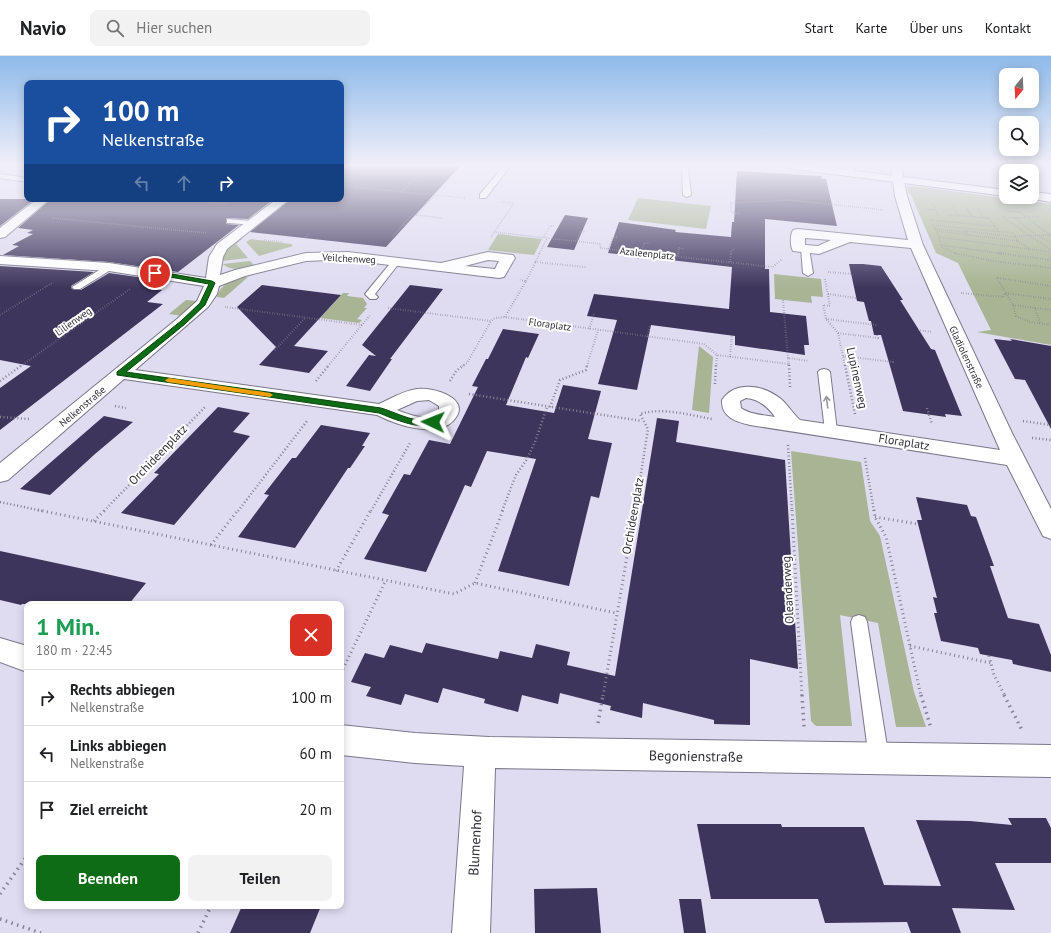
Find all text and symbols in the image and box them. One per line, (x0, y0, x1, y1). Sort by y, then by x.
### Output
search box (90, 10, 370, 46)
text: Navio (20, 16, 66, 40)
icon: search (104, 17, 126, 39)
text: Hier suchen (136, 18, 212, 37)
text: Start (804, 19, 833, 37)
text: Karte (855, 19, 887, 37)
text: Über uns (909, 19, 963, 37)
text: Kontakt (985, 19, 1031, 37)
north arrow (999, 68, 1039, 108)
map controls (999, 68, 1039, 204)
text: 100 m (102, 92, 179, 129)
icon: right (36, 96, 88, 148)
button: search (999, 116, 1039, 156)
text: Nelkenstraße (102, 128, 204, 151)
button: layers (999, 164, 1039, 204)
icon: left (131, 172, 153, 194)
icon: ahead (173, 172, 195, 194)
icon: right (215, 172, 237, 194)
street label: Azaleenplatz (619, 244, 675, 263)
street label: Veilchenweg (321, 251, 376, 266)
pin (138, 256, 172, 290)
icon: arrive (144, 262, 166, 284)
street label: Lilienweg (53, 304, 94, 339)
street label: Floraplatz (528, 315, 572, 334)
street label: Gladiolenstraße (946, 324, 987, 391)
street label: Lupinenweg (844, 346, 871, 410)
street label: Nelkenstraße (56, 383, 108, 430)
one-way arrow (824, 396, 831, 409)
position arrow (412, 401, 454, 443)
street label: Orchideenplatz (125, 421, 190, 488)
street label: Floraplatz (877, 430, 931, 453)
street label: Orchideenplatz (618, 476, 647, 556)
street label: Oleanderweg (778, 556, 797, 624)
text: 1 Min. (36, 611, 100, 642)
button: close (290, 614, 332, 656)
text: 180 m · 22:45 (36, 642, 113, 659)
text: Rechts abbiegen (70, 680, 175, 699)
icon: right (36, 687, 58, 709)
text: 100 m (291, 688, 332, 707)
text: Nelkenstraße (70, 699, 144, 716)
text: Links abbiegen (70, 736, 166, 755)
icon: left (36, 743, 58, 765)
text: 60 m (299, 744, 332, 763)
street label: Begonienstraße (649, 746, 743, 766)
text: Nelkenstraße (70, 755, 144, 772)
icon: arrive (36, 799, 58, 821)
text: Ziel erreicht (70, 800, 148, 819)
text: 20 m (299, 800, 332, 819)
street label: Blumenhof (464, 809, 486, 876)
button: Beenden (36, 855, 180, 901)
button: Teilen (188, 855, 332, 901)

